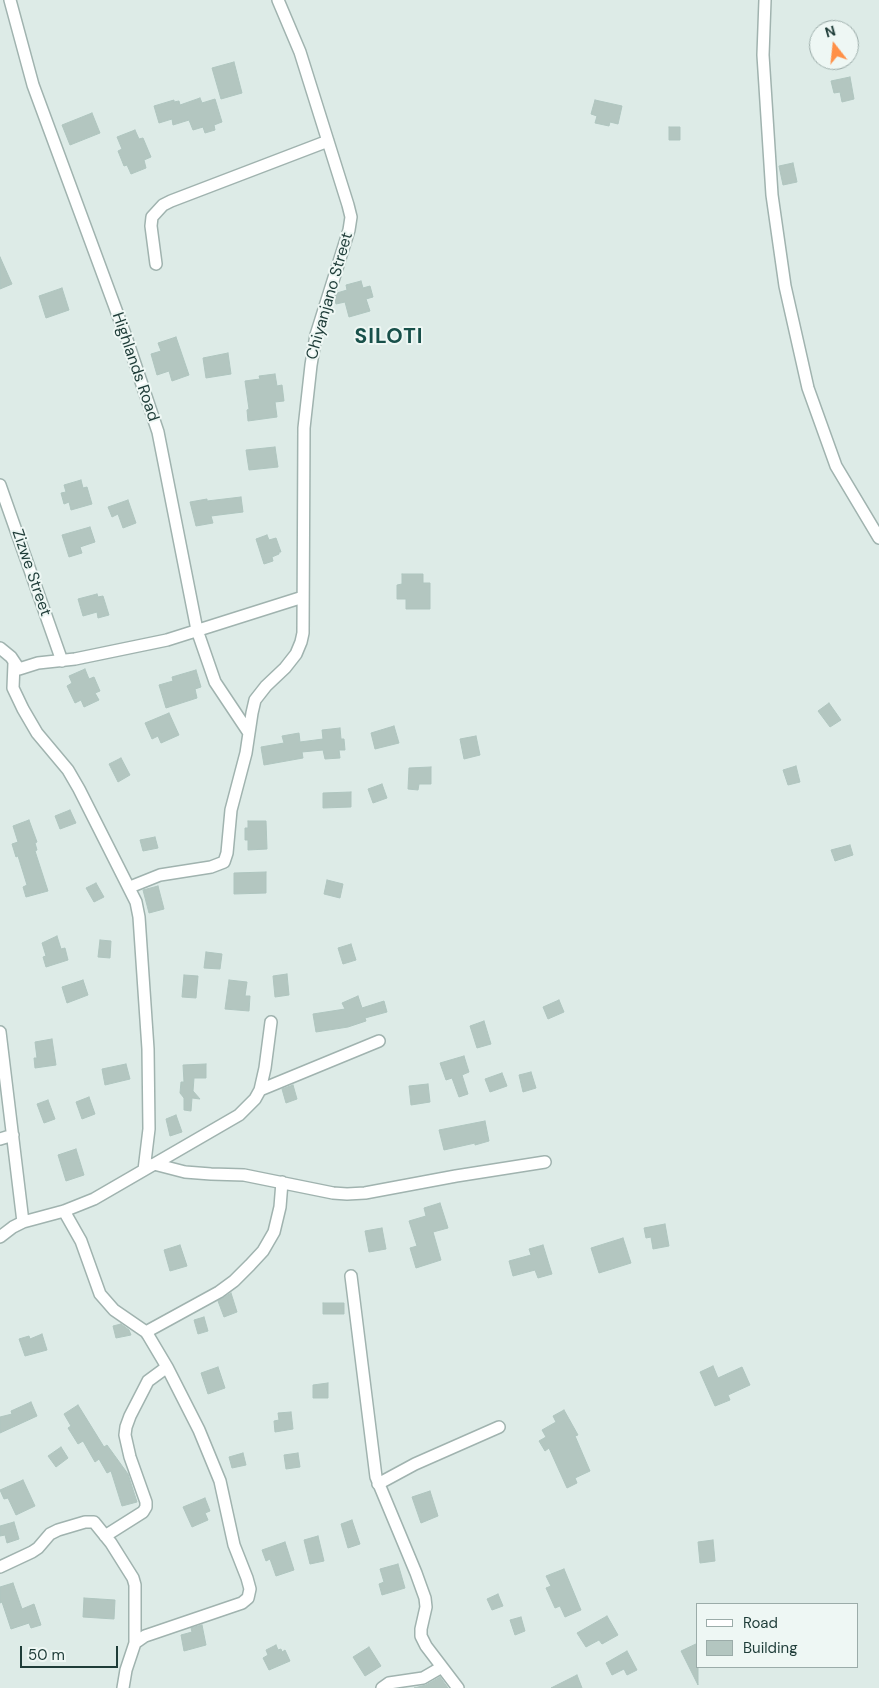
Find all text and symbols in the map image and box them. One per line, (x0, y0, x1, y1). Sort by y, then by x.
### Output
north arrow (809, 20, 859, 70)
text: N (823, 21, 838, 42)
street label: Chiyanjano Street (303, 230, 357, 362)
street label: Highlands Road (107, 310, 163, 424)
district label: SILOTI (354, 324, 424, 350)
street label: Zizwe Street (7, 527, 55, 619)
legend (696, 1603, 859, 1668)
text: Road (743, 1613, 778, 1633)
scale bar (22, 1636, 120, 1668)
text: Building (743, 1638, 798, 1658)
text: 50 m (28, 1645, 65, 1665)

